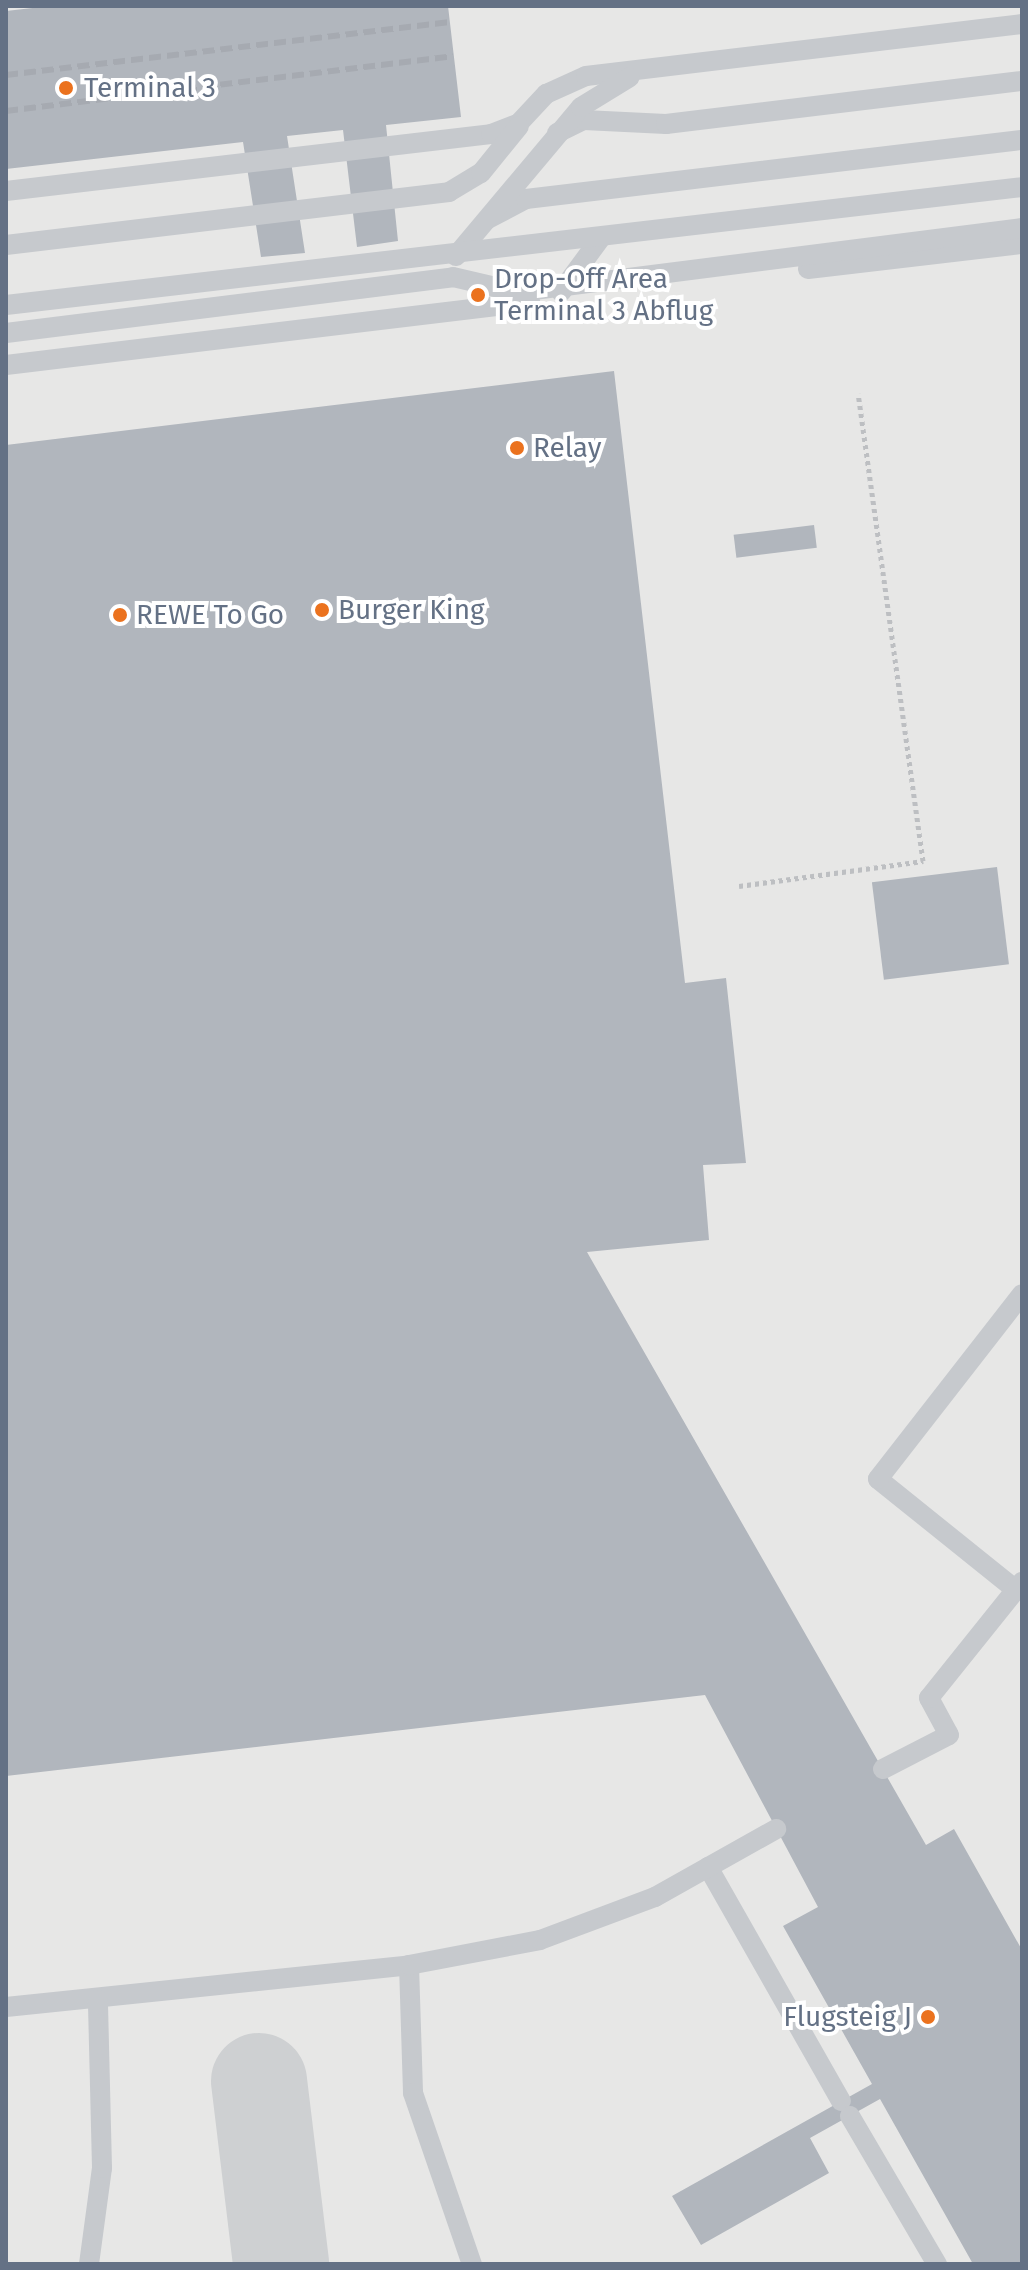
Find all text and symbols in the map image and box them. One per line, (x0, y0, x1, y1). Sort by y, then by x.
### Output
place label: Terminal 3 (84, 71, 216, 105)
marker: Terminal 3 (55, 77, 77, 99)
place label: Drop-Off Area Terminal 3 Abflug (494, 262, 713, 328)
marker: Drop-Off Area Terminal 3 Abflug (469, 286, 487, 304)
place label: Relay (533, 431, 601, 465)
marker: Relay (508, 439, 526, 457)
place label: Burger King (338, 593, 485, 627)
place label: REWE To Go (136, 598, 284, 632)
marker: Burger King (313, 601, 331, 619)
marker: REWE To Go (111, 606, 129, 624)
place label: Flugsteig J (783, 2000, 912, 2034)
marker: Flugsteig J (919, 2008, 937, 2026)

